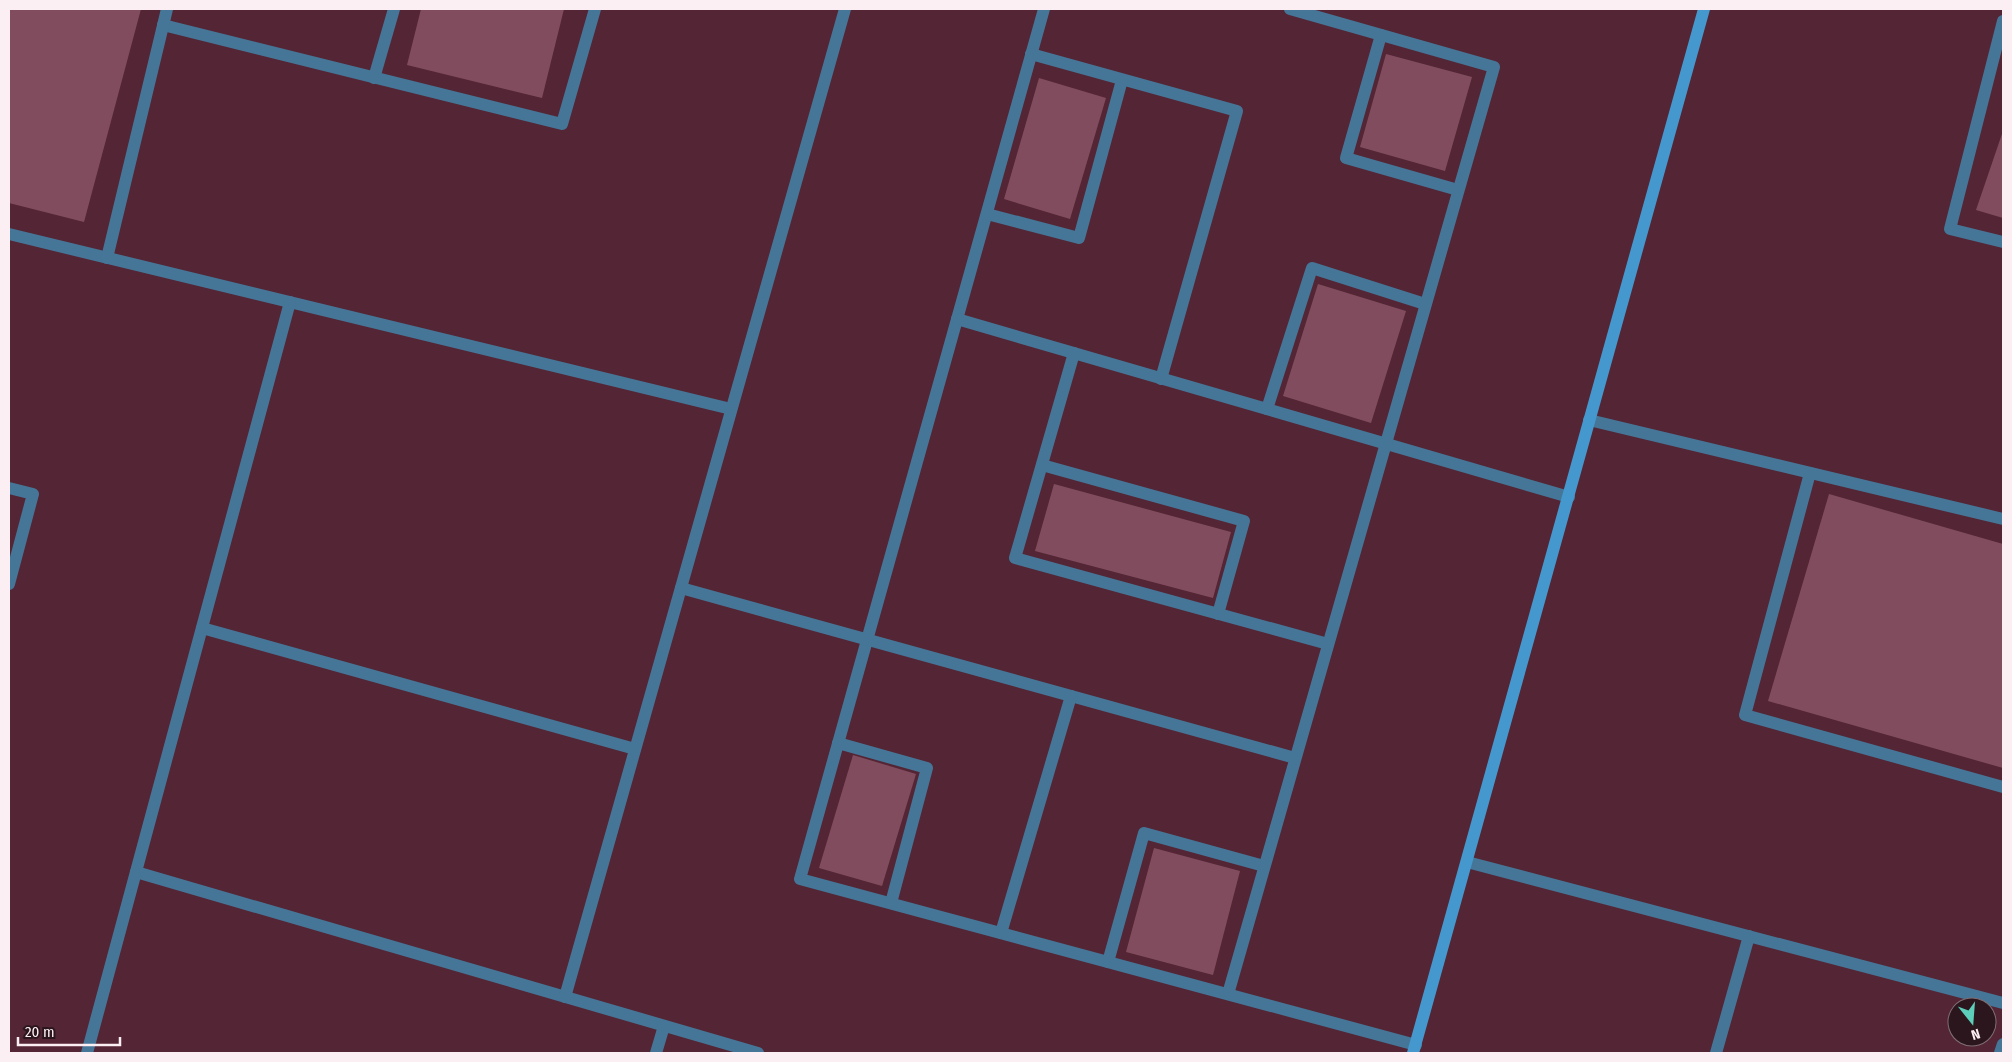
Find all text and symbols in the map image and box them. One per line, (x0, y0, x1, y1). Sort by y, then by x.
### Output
north arrow (1947, 997, 1997, 1047)
scale bar (18, 1014, 120, 1046)
text: 20 m (25, 1023, 55, 1041)
text: N (1969, 1025, 1982, 1043)

